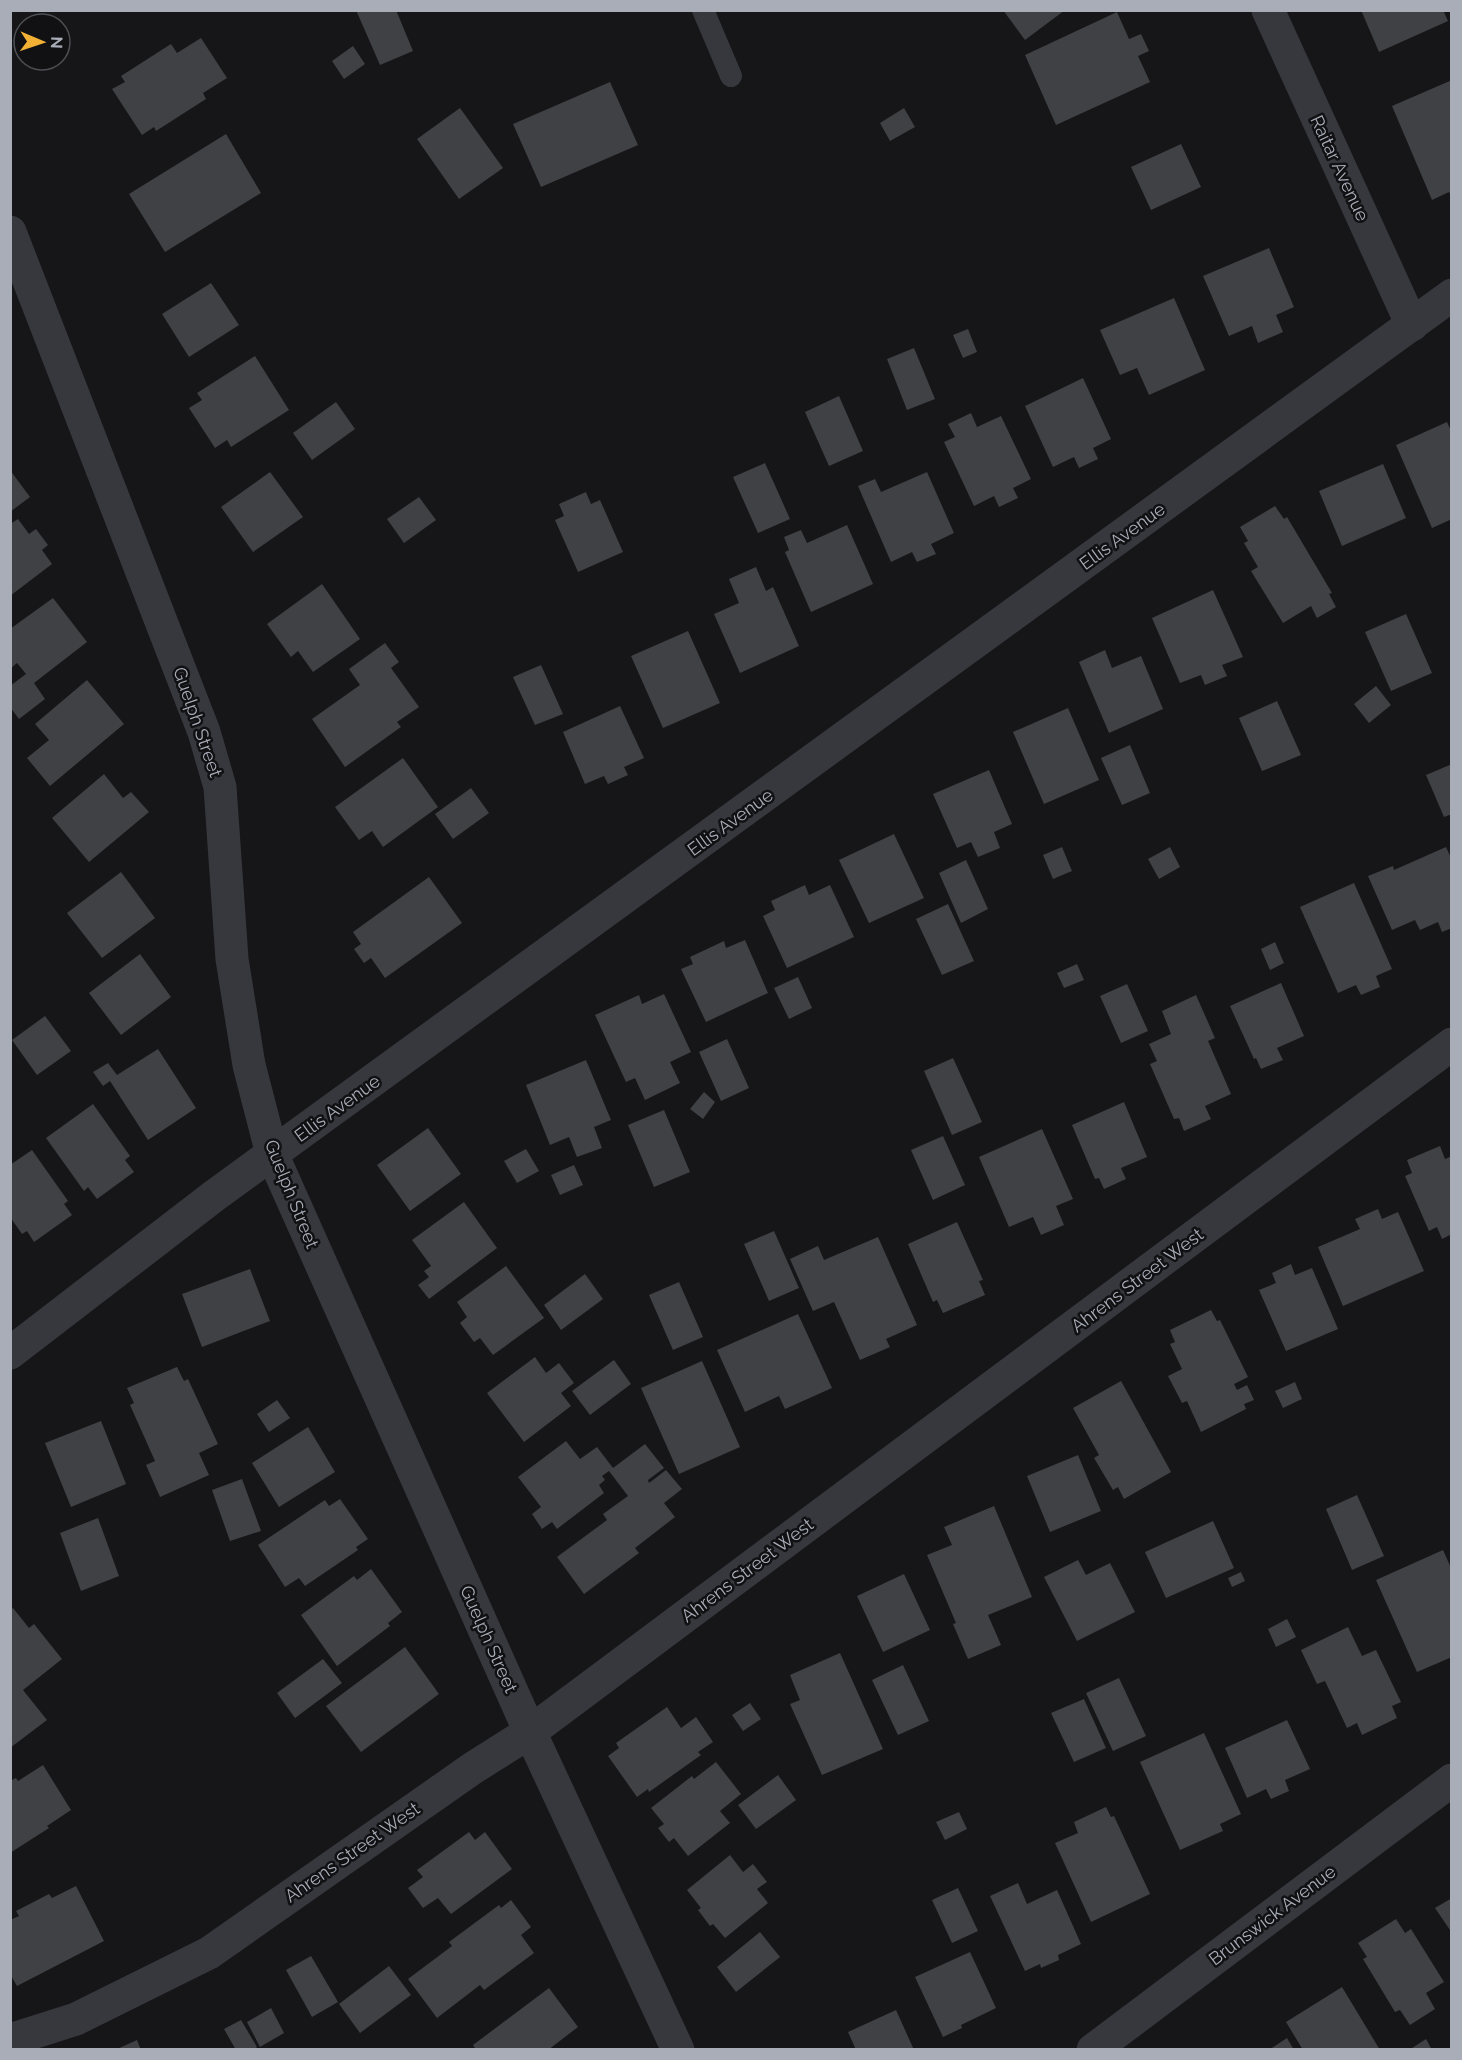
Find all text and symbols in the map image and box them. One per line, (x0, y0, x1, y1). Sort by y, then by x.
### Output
north arrow (12, 12, 72, 72)
text: N (47, 36, 66, 49)
street label: Raitar Avenue (1306, 112, 1374, 225)
street label: Ellis Avenue (1075, 498, 1169, 574)
street label: Guelph Street (169, 664, 227, 780)
street label: Ellis Avenue (683, 784, 777, 860)
street label: Ellis Avenue (290, 1070, 384, 1146)
street label: Guelph Street (261, 1137, 323, 1251)
street label: Ahrens Street West (1067, 1224, 1207, 1336)
street label: Ahrens Street West (677, 1514, 817, 1626)
street label: Guelph Street (456, 1582, 522, 1696)
street label: Ahrens Street West (281, 1798, 423, 1906)
street label: Brunswick Avenue (1205, 1860, 1340, 1969)

